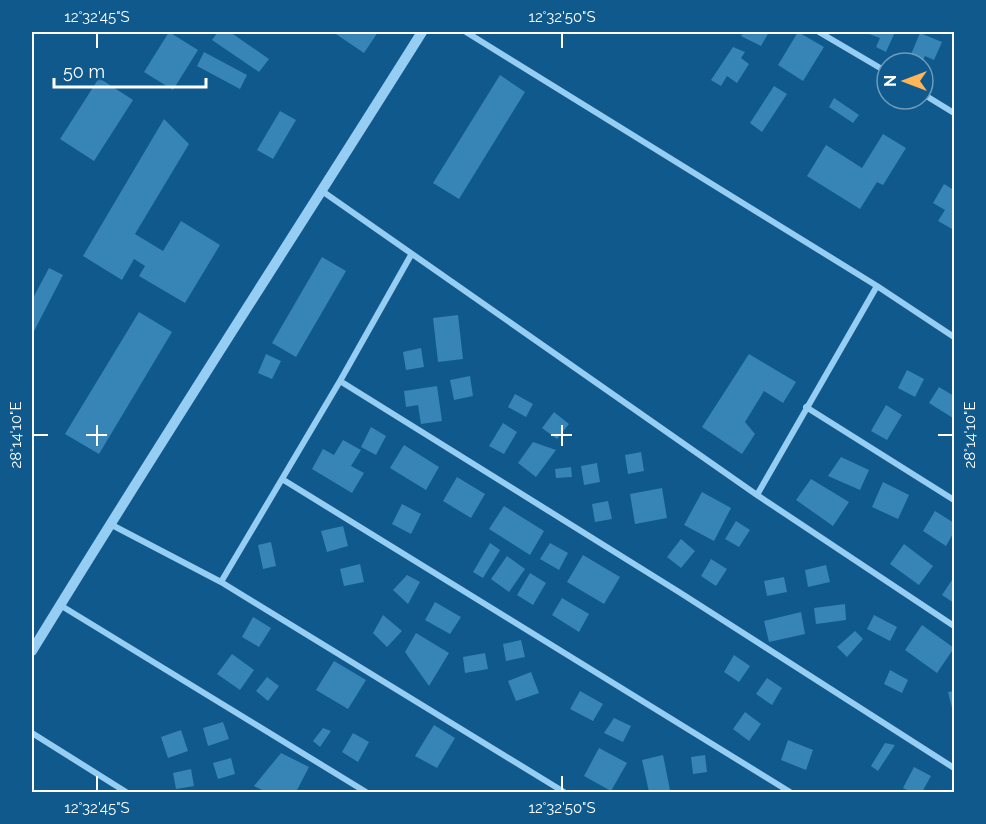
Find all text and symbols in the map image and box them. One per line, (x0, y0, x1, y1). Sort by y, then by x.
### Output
text: 12°32'45"S (64, 8, 130, 26)
text: 12°32'50"S (528, 8, 596, 26)
scale bar (54, 51, 206, 89)
north arrow (875, 51, 935, 111)
text: 50 m (63, 61, 105, 82)
text: N (881, 75, 900, 87)
text: 28°14'10"E (7, 401, 25, 469)
text: 28°14'10"E (961, 401, 979, 469)
text: 12°32'45"S (64, 799, 130, 817)
text: 12°32'50"S (528, 799, 596, 817)

